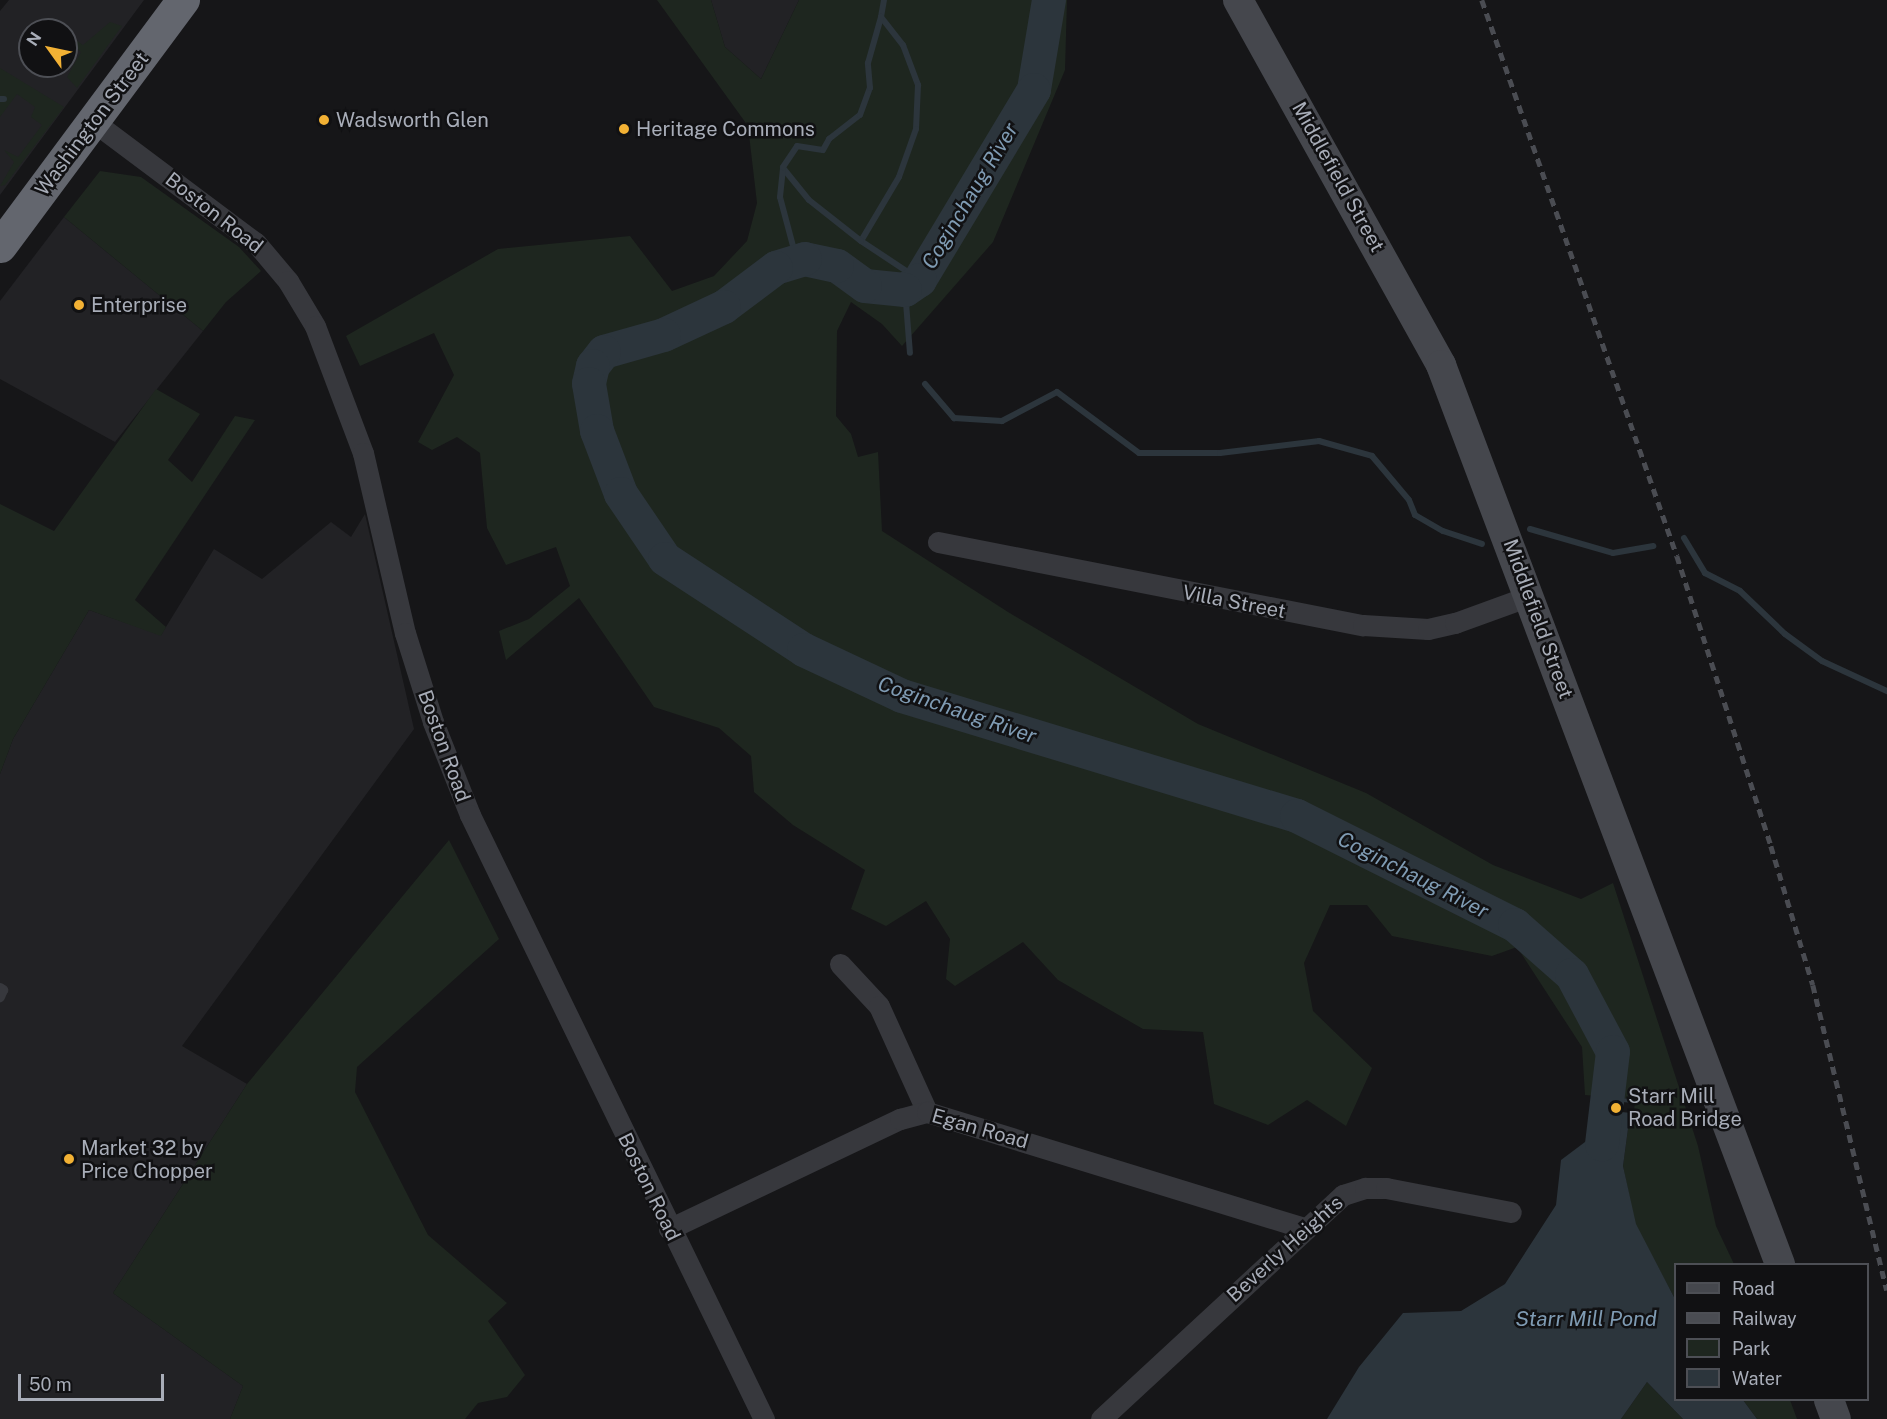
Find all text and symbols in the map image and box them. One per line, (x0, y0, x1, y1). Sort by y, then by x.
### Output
north arrow (18, 18, 78, 78)
text: N (23, 29, 46, 49)
street label: Washington Street (30, 47, 154, 201)
street label: Middlefield Street (1287, 98, 1389, 256)
place label: Wadsworth Glen (336, 108, 489, 132)
marker: Wadsworth Glen (317, 113, 331, 127)
place label: Heritage Commons (636, 117, 815, 141)
water label: Coginchaug River (916, 118, 1024, 274)
marker: Heritage Commons (617, 122, 631, 136)
street label: Boston Road (160, 167, 268, 259)
place label: Enterprise (91, 293, 187, 317)
marker: Enterprise (72, 298, 86, 312)
street label: Middlefield Street (1498, 536, 1578, 702)
street label: Villa Street (1180, 580, 1288, 624)
water label: Coginchaug River (874, 671, 1040, 749)
street label: Boston Road (413, 687, 475, 805)
water label: Coginchaug River (1333, 826, 1493, 924)
place label: Starr Mill Road Bridge (1628, 1084, 1742, 1131)
marker: Starr Mill Road Bridge (1609, 1101, 1623, 1115)
street label: Egan Road (929, 1104, 1031, 1154)
street label: Boston Road (613, 1129, 685, 1245)
place label: Market 32 by Price Chopper (81, 1136, 213, 1183)
marker: Market 32 by Price Chopper (62, 1152, 76, 1166)
street label: Beverly Heights (1222, 1191, 1348, 1307)
legend (1674, 1263, 1869, 1401)
text: Road (1732, 1278, 1775, 1299)
water label: Starr Mill Pond (1515, 1306, 1657, 1332)
text: Railway (1732, 1308, 1797, 1329)
text: Park (1732, 1338, 1770, 1359)
scale bar (21, 1362, 166, 1400)
text: Water (1732, 1368, 1782, 1389)
text: 50 m (29, 1374, 72, 1395)

